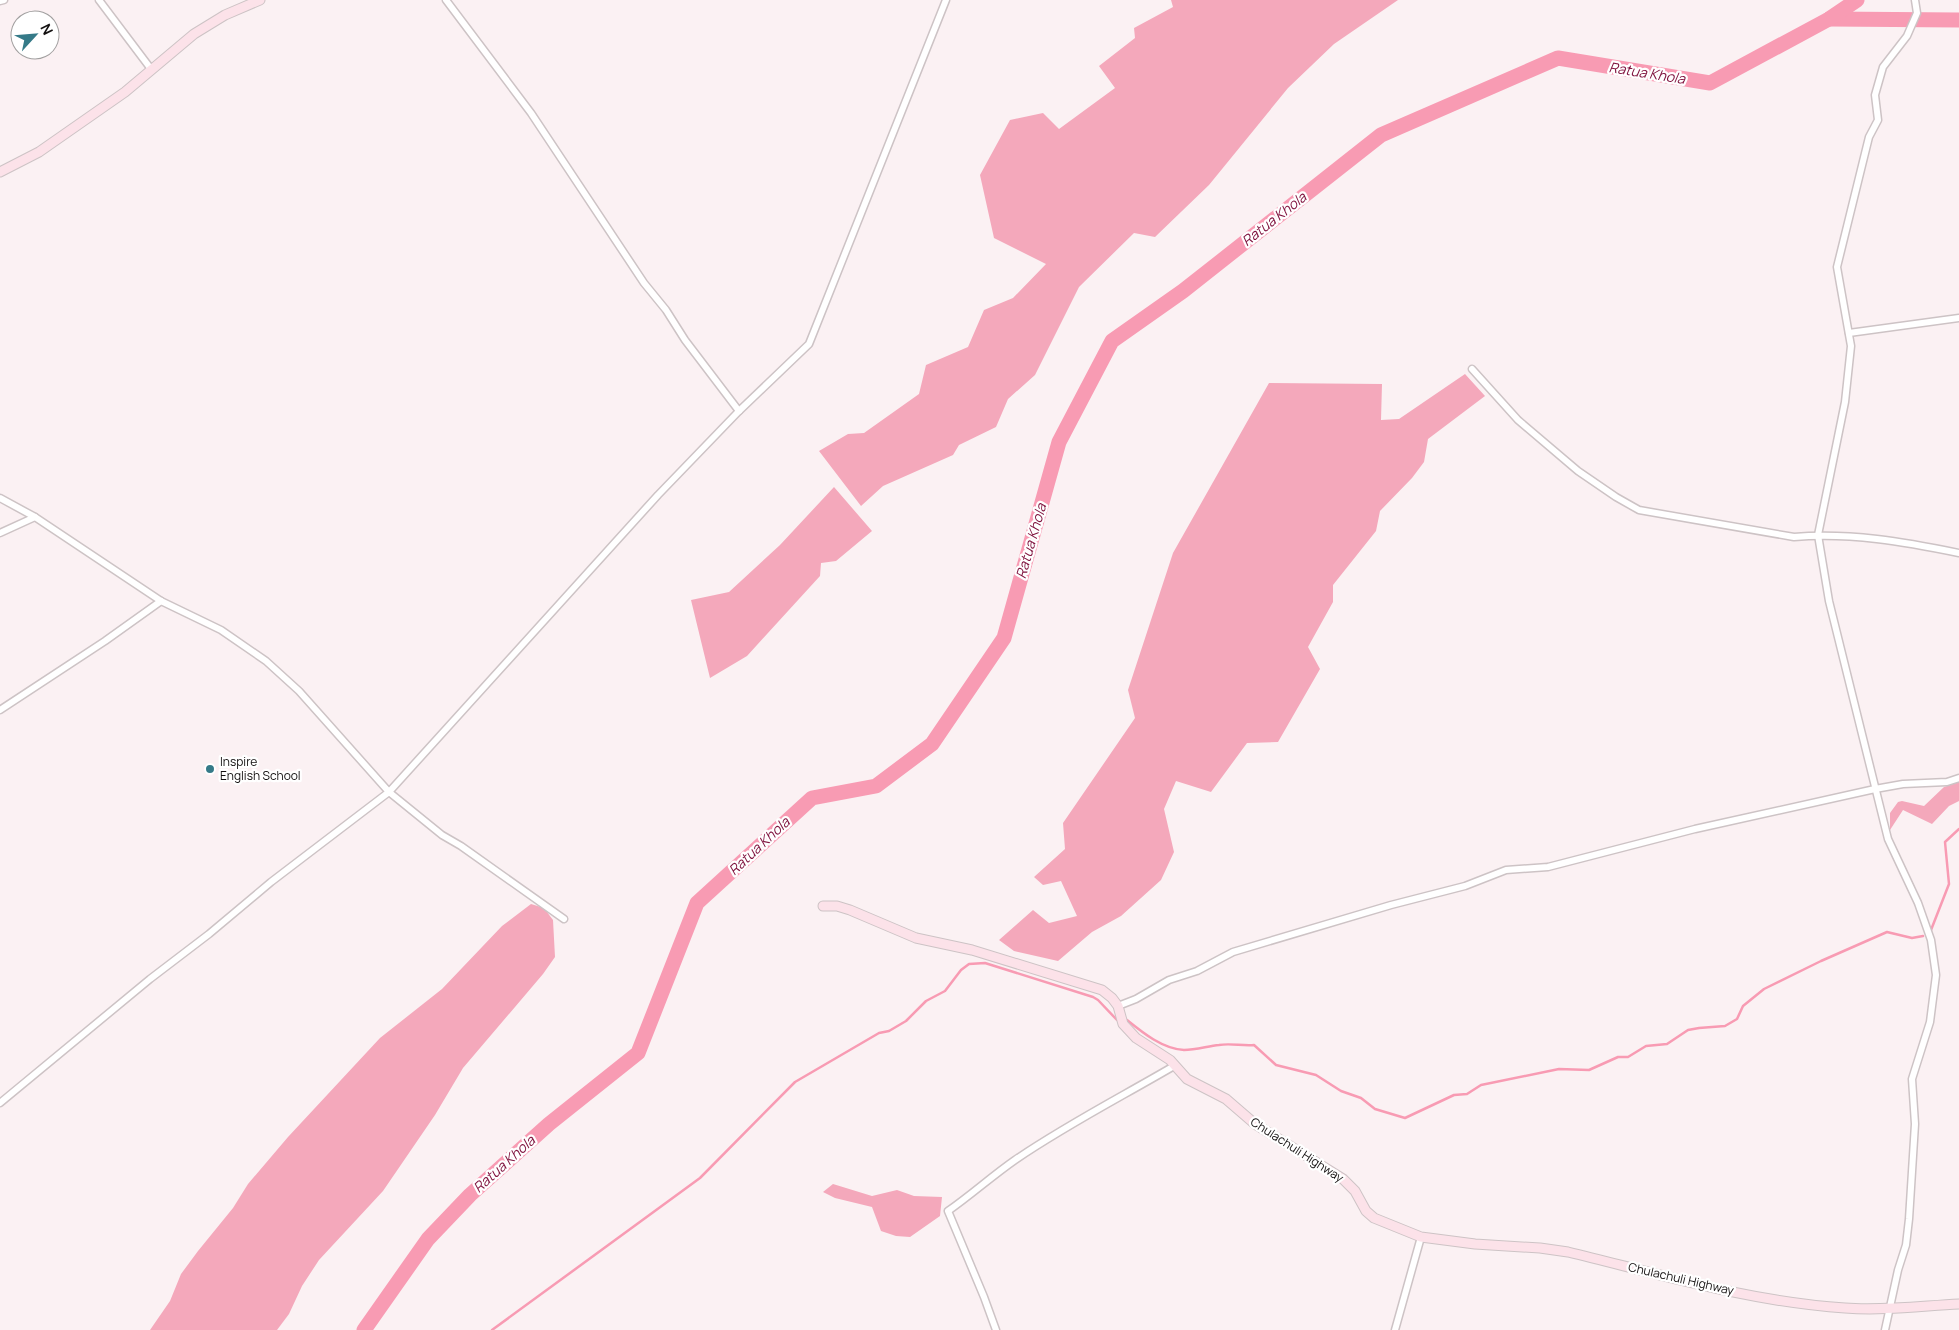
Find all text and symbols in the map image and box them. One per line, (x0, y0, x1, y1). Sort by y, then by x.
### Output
north arrow (10, 10, 60, 60)
text: N (36, 20, 58, 38)
water label: Ratua Khola (1608, 57, 1688, 88)
water label: Ratua Khola (1237, 187, 1311, 250)
water label: Ratua Khola (1011, 500, 1051, 581)
place label: Inspire English School (220, 753, 301, 784)
marker: Inspire English School (204, 763, 216, 775)
water label: Ratua Khola (724, 812, 794, 879)
street label: Chulachuli Highway (1247, 1113, 1348, 1186)
water label: Ratua Khola (469, 1130, 540, 1196)
street label: Chulachuli Highway (1627, 1258, 1736, 1299)

